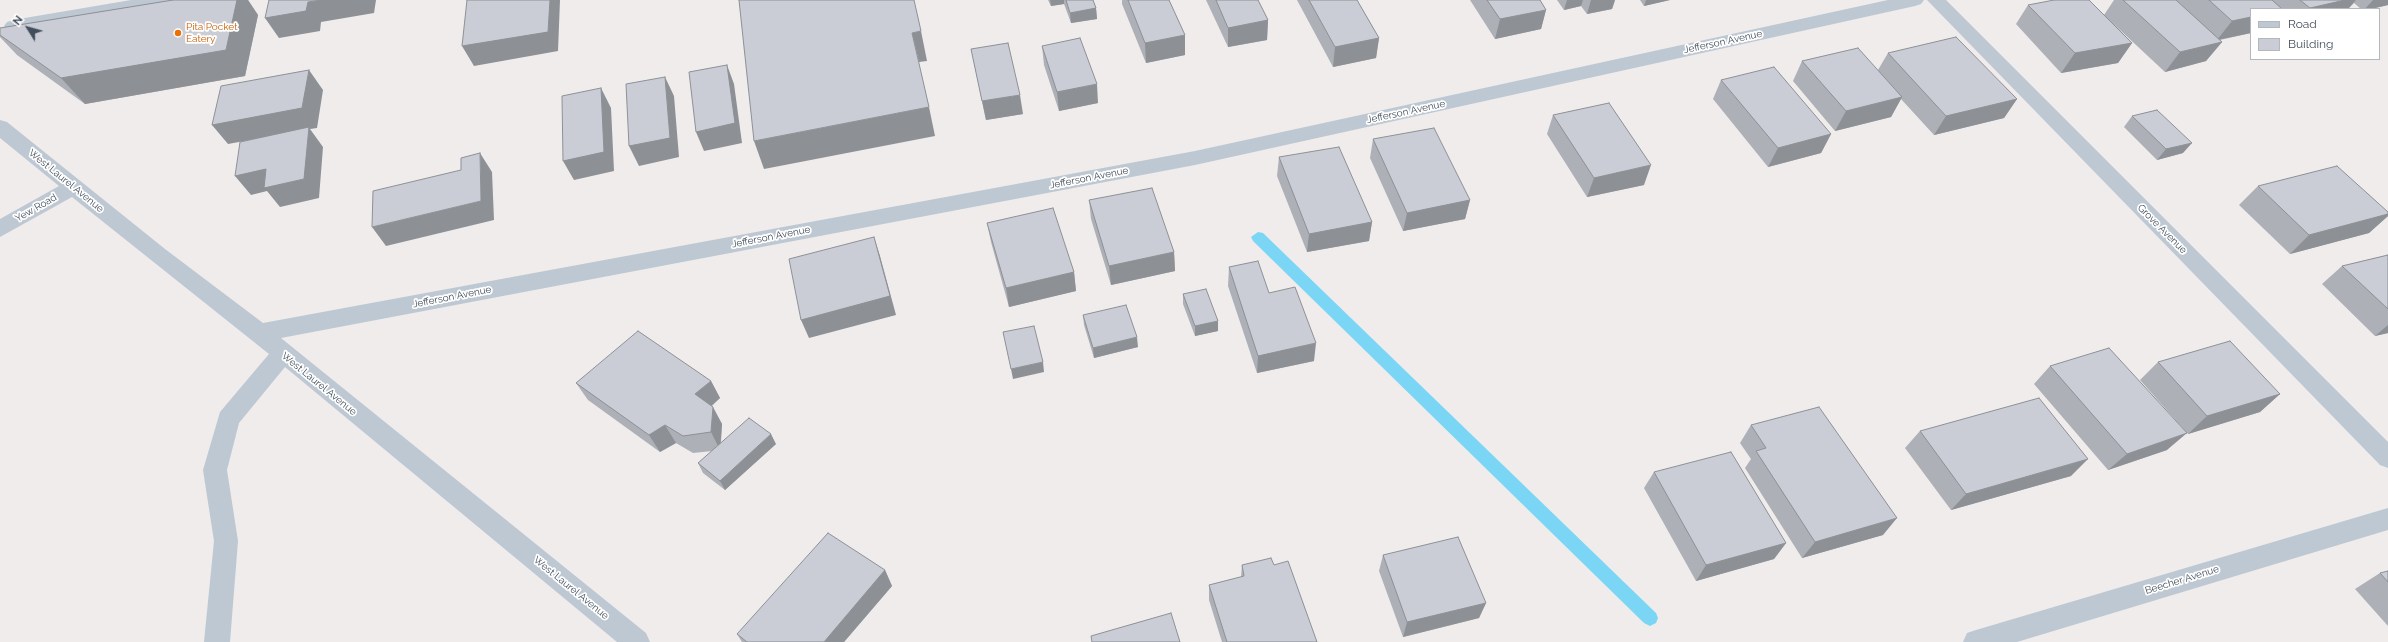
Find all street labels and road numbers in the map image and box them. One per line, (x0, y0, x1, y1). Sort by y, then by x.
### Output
street label: Jefferson Avenue (1683, 28, 1763, 56)
street label: Jefferson Avenue (1366, 98, 1446, 126)
street label: West Laurel Avenue (26, 147, 106, 215)
street label: Jefferson Avenue (1049, 164, 1129, 192)
street label: Yew Road (13, 191, 59, 225)
street label: Grove Avenue (2135, 202, 2189, 256)
street label: Jefferson Avenue (731, 223, 811, 251)
street label: Jefferson Avenue (412, 283, 492, 311)
street label: West Laurel Avenue (279, 350, 359, 418)
street label: West Laurel Avenue (531, 554, 611, 622)
street label: Beecher Avenue (2144, 563, 2220, 597)

